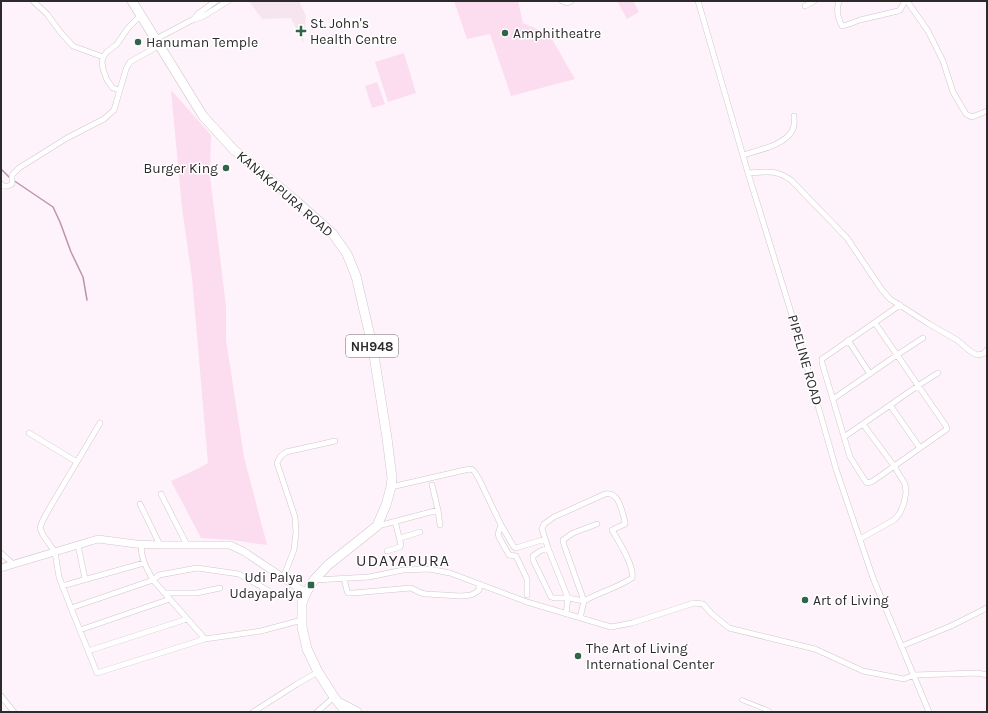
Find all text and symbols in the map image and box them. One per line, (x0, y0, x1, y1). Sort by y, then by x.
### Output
place label: St. John's Health Centre (310, 15, 397, 48)
marker: St. John's Health Centre (295, 25, 307, 37)
place label: Amphitheatre (513, 25, 601, 42)
marker: Amphitheatre (500, 28, 510, 38)
place label: Hanuman Temple (146, 34, 258, 51)
marker: Hanuman Temple (133, 37, 143, 47)
street label: KANAKAPURA ROAD (233, 147, 337, 241)
place label: Burger King (143, 160, 218, 177)
marker: Burger King (221, 163, 231, 173)
street label: PIPELINE ROAD (784, 313, 826, 407)
road number: NH948 (346, 335, 398, 357)
district label: UDAYAPURA (356, 551, 450, 570)
place label: Udi Palya Udayapalya (230, 569, 303, 602)
marker: Udi Palya Udayapalya (306, 580, 316, 590)
place label: Art of Living (813, 592, 889, 609)
marker: Art of Living (800, 595, 810, 605)
place label: The Art of Living International Center (586, 640, 715, 673)
marker: The Art of Living International Center (573, 651, 583, 661)

